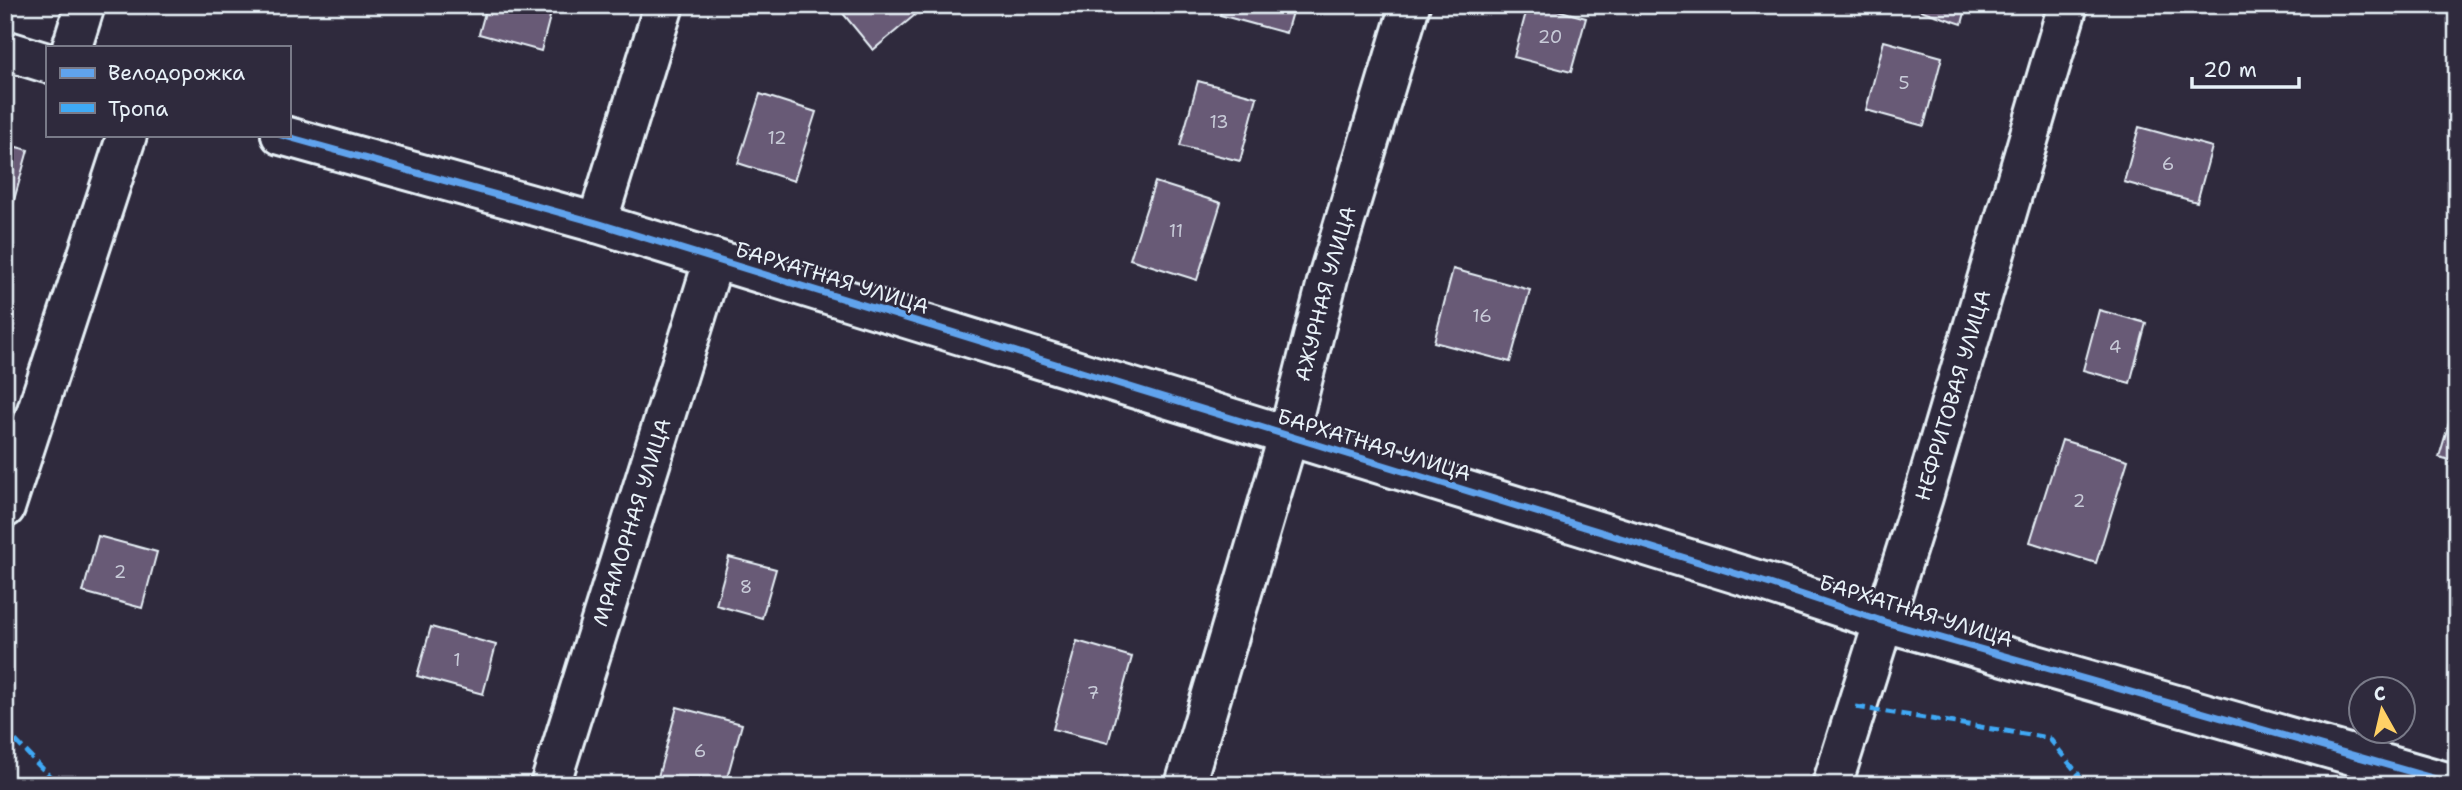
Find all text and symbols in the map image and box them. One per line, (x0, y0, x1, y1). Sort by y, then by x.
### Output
house number: 20 (1538, 25, 1562, 49)
legend (46, 46, 290, 136)
scale bar (2192, 46, 2299, 90)
text: 20 m (2203, 56, 2257, 84)
text: Велодорожка (108, 59, 245, 87)
house number: 5 (1898, 71, 1910, 95)
text: Тропа (108, 95, 168, 123)
house number: 13 (1209, 110, 1229, 134)
house number: 12 (767, 126, 787, 150)
house number: 6 (2162, 152, 2174, 176)
street label: АЖУРНАЯ УЛИЦА (1289, 203, 1363, 384)
house number: 11 (1169, 219, 1183, 243)
street label: БАРХАТНАЯ УЛИЦА (732, 235, 932, 321)
street label: НЕФРИТОВАЯ УЛИЦА (1909, 287, 1997, 504)
house number: 16 (1472, 304, 1492, 328)
house number: 4 (2109, 335, 2121, 359)
street label: БАРХАТНАЯ УЛИЦА (1274, 402, 1474, 488)
street label: МРАМОРНАЯ УЛИЦА (586, 415, 677, 630)
house number: 2 (2073, 489, 2085, 513)
house number: 2 (114, 560, 126, 584)
street label: БАРХАТНАЯ УЛИЦА (1816, 568, 2016, 654)
house number: 8 (740, 575, 752, 599)
house number: 1 (453, 648, 461, 672)
north arrow (2346, 674, 2416, 744)
text: С (2372, 680, 2387, 707)
house number: 7 (1087, 681, 1099, 705)
house number: 6 (694, 739, 706, 763)

